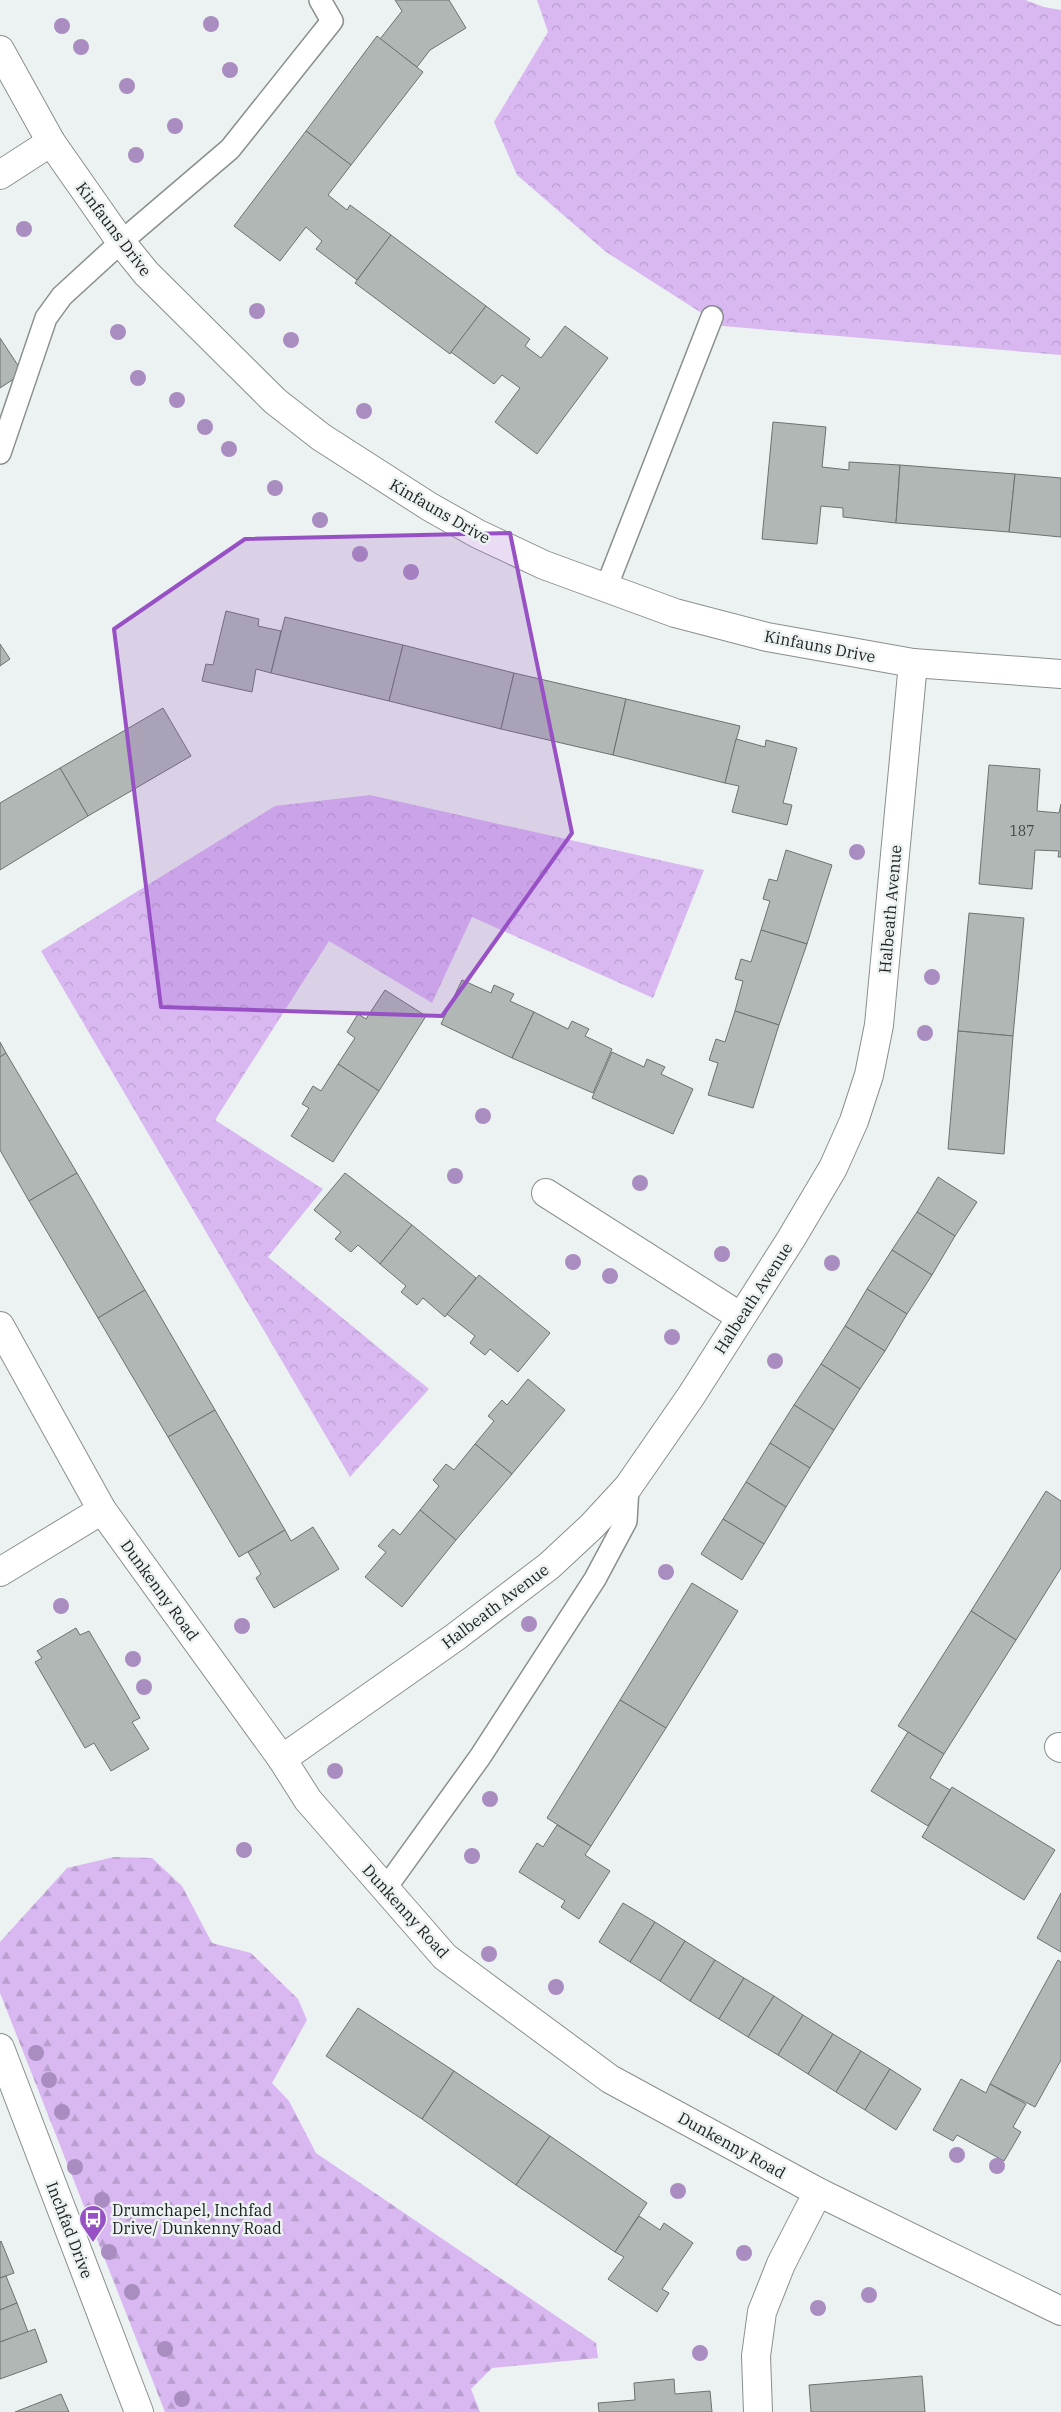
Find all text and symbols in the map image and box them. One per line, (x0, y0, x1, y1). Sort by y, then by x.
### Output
street label: Kinfauns Drive (72, 178, 156, 280)
street label: Kinfauns Drive (386, 474, 494, 548)
street label: Kinfauns Drive (763, 625, 877, 667)
house number: 187 (1009, 822, 1035, 840)
street label: Halbeath Avenue (874, 844, 906, 974)
street label: Halbeath Avenue (710, 1239, 796, 1357)
street label: Dunkenny Road (117, 1536, 203, 1645)
street label: Halbeath Avenue (438, 1559, 552, 1653)
street label: Dunkenny Road (358, 1860, 454, 1962)
street label: Dunkenny Road (675, 2107, 789, 2183)
street label: Inchfad Drive (42, 2179, 98, 2281)
place label: Drumchapel, Inchfad Drive/ Dunkenny Road (112, 2200, 282, 2238)
bus stop icon: Drumchapel, Inchfad Drive/ Dunkenny Road (78, 2204, 108, 2243)

